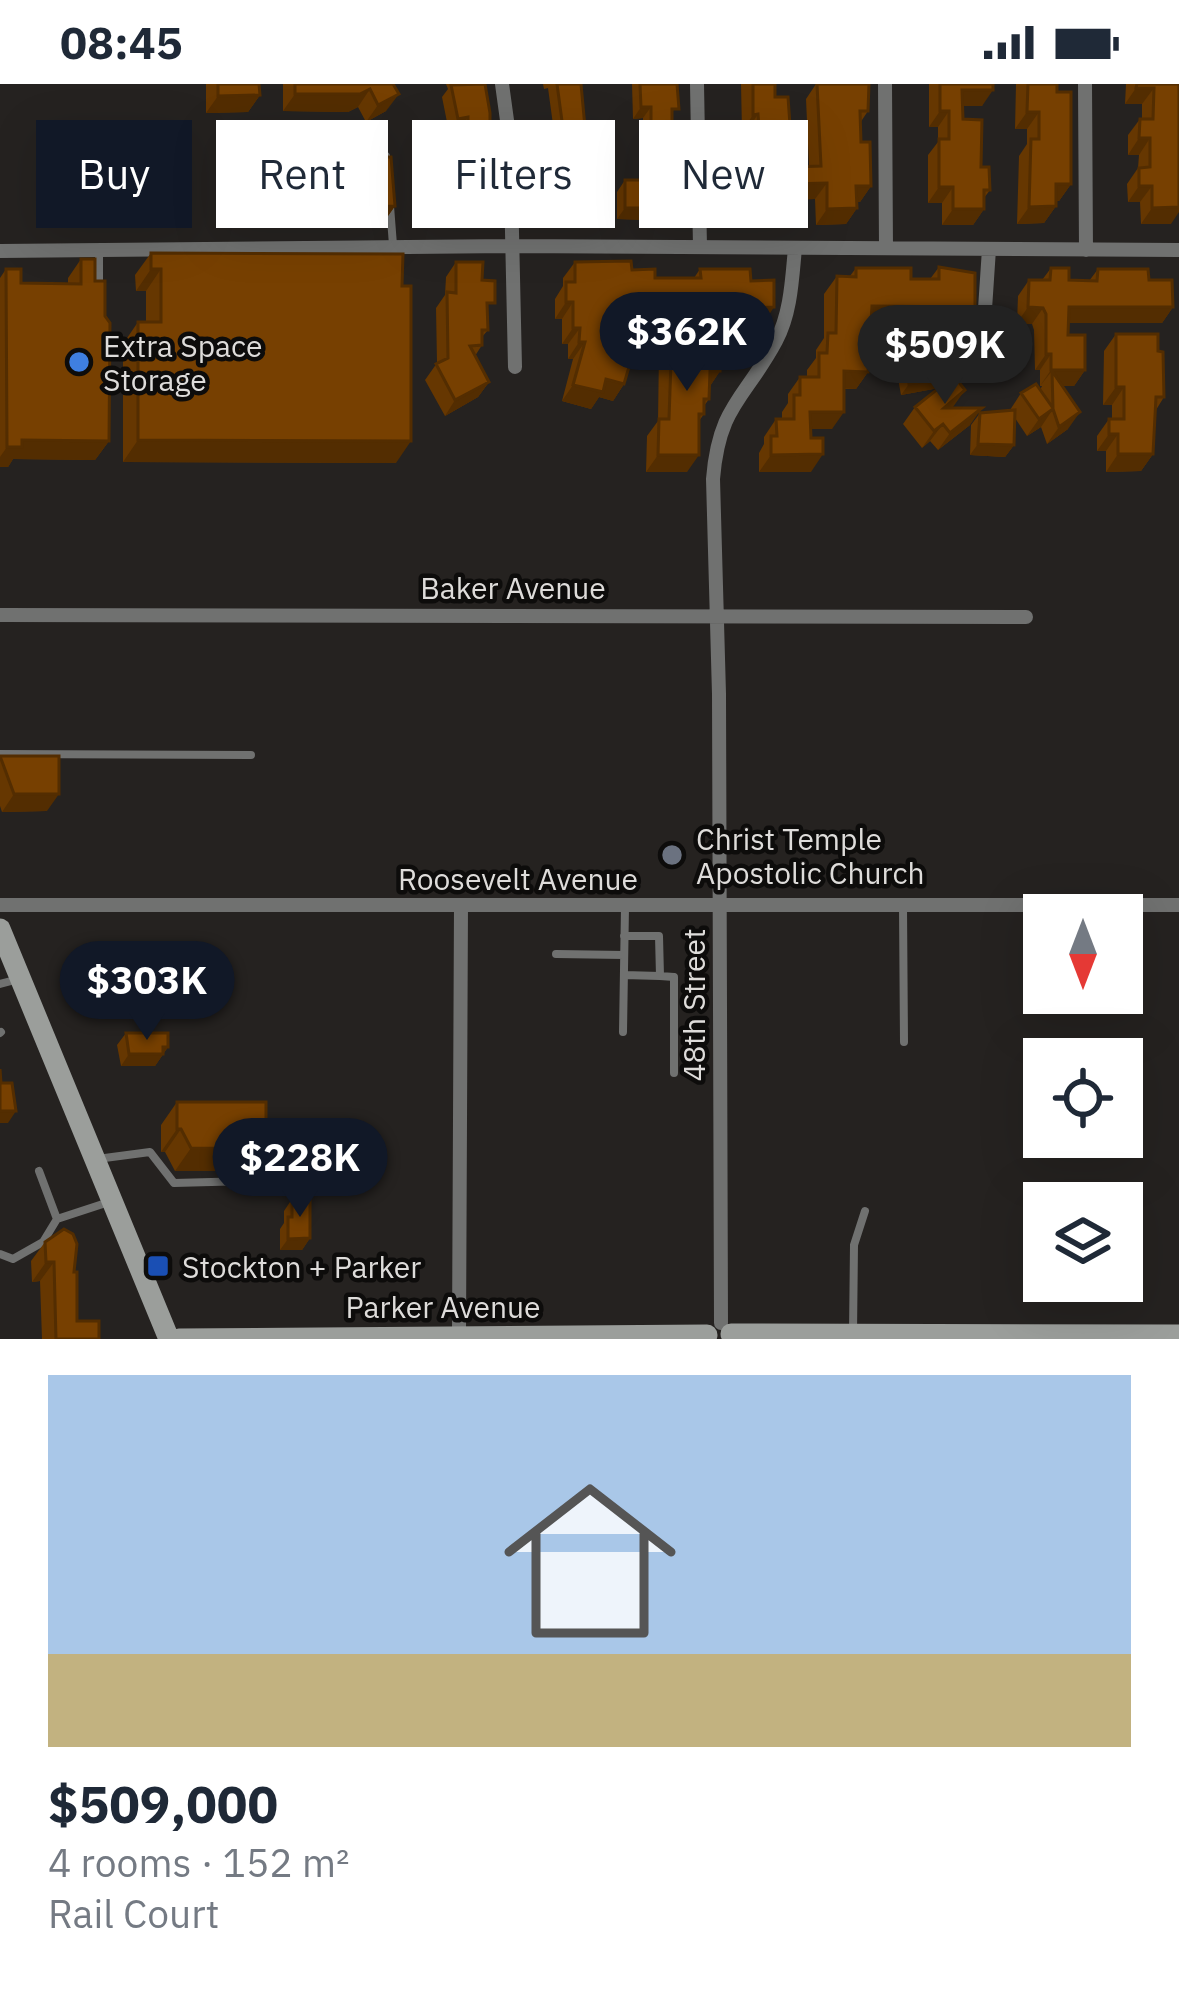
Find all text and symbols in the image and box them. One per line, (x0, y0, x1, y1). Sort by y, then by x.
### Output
text: 08:45 (60, 13, 183, 71)
chip: Buy (36, 120, 192, 228)
chip: Rent (216, 120, 388, 228)
chip: Filters (412, 120, 615, 228)
chip: New (639, 120, 808, 228)
pin: $362K (603, 292, 771, 394)
text: $362K (627, 305, 747, 356)
pin: $509K (861, 305, 1029, 407)
text: $509K (885, 318, 1005, 369)
place label: Extra Space Storage (103, 326, 262, 399)
marker: Extra Space Storage (66, 349, 92, 375)
street label: Baker Avenue (420, 568, 606, 607)
place label: Christ Temple Apostolic Church (696, 819, 925, 892)
marker: Christ Temple Apostolic Church (659, 842, 685, 868)
street label: Roosevelt Avenue (398, 859, 638, 898)
north arrow (1023, 894, 1143, 1014)
map controls (1023, 894, 1143, 1302)
street label: 48th Street (674, 929, 713, 1081)
pin: $303K (63, 941, 231, 1043)
text: $303K (87, 954, 207, 1005)
button: locate (1023, 1038, 1143, 1158)
pin: $228K (216, 1118, 384, 1220)
text: $228K (240, 1131, 360, 1182)
button: layers (1023, 1182, 1143, 1302)
place label: Stockton + Parker (182, 1247, 421, 1286)
marker: Stockton + Parker (145, 1253, 171, 1279)
street label: Parker Avenue (346, 1287, 540, 1326)
icon: home (482, 1453, 698, 1669)
text: $509,000 (48, 1771, 278, 1837)
text: 4 rooms · 152 m² (48, 1837, 350, 1888)
text: Rail Court (48, 1888, 219, 1939)

